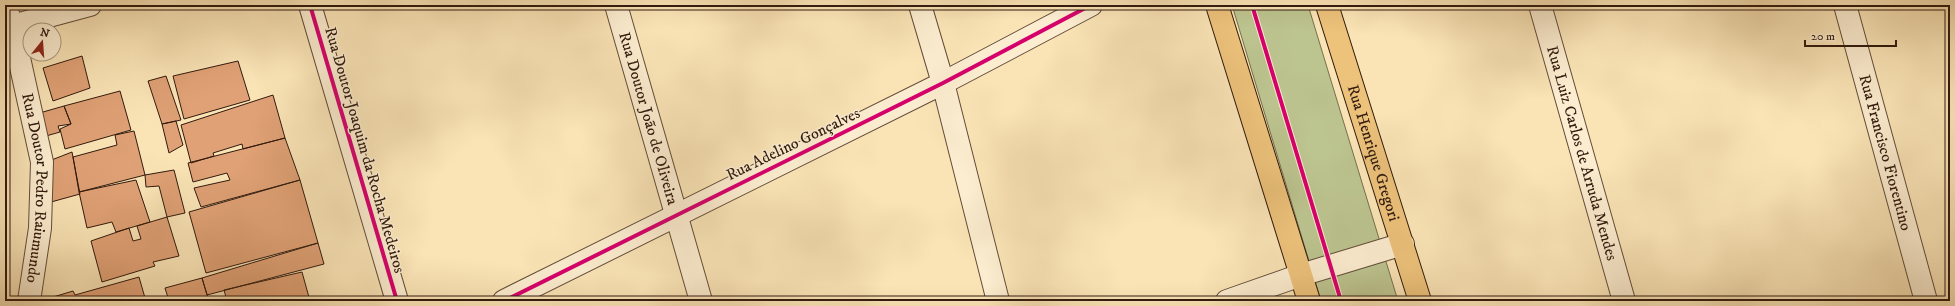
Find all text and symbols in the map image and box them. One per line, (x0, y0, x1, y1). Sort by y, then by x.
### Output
north arrow (22, 22, 62, 62)
scale bar (1805, 22, 1896, 48)
text: N (38, 25, 51, 41)
street label: Rua Doutor Joaquim da Rocha Medeiros (320, 25, 410, 275)
text: 20 m (1811, 29, 1835, 44)
street label: Rua Doutor João de Oliveira (614, 30, 683, 207)
street label: Rua Luiz Carlos de Arruda Mendes (1542, 43, 1622, 263)
street label: Rua Francisco Fiorentino (1854, 72, 1916, 233)
street label: Rua Henrique Gregori (1343, 82, 1404, 224)
street label: Rua Doutor Pedro Raiumundo (17, 91, 52, 285)
street label: Rua Adelino Gonçalves (723, 103, 863, 185)

